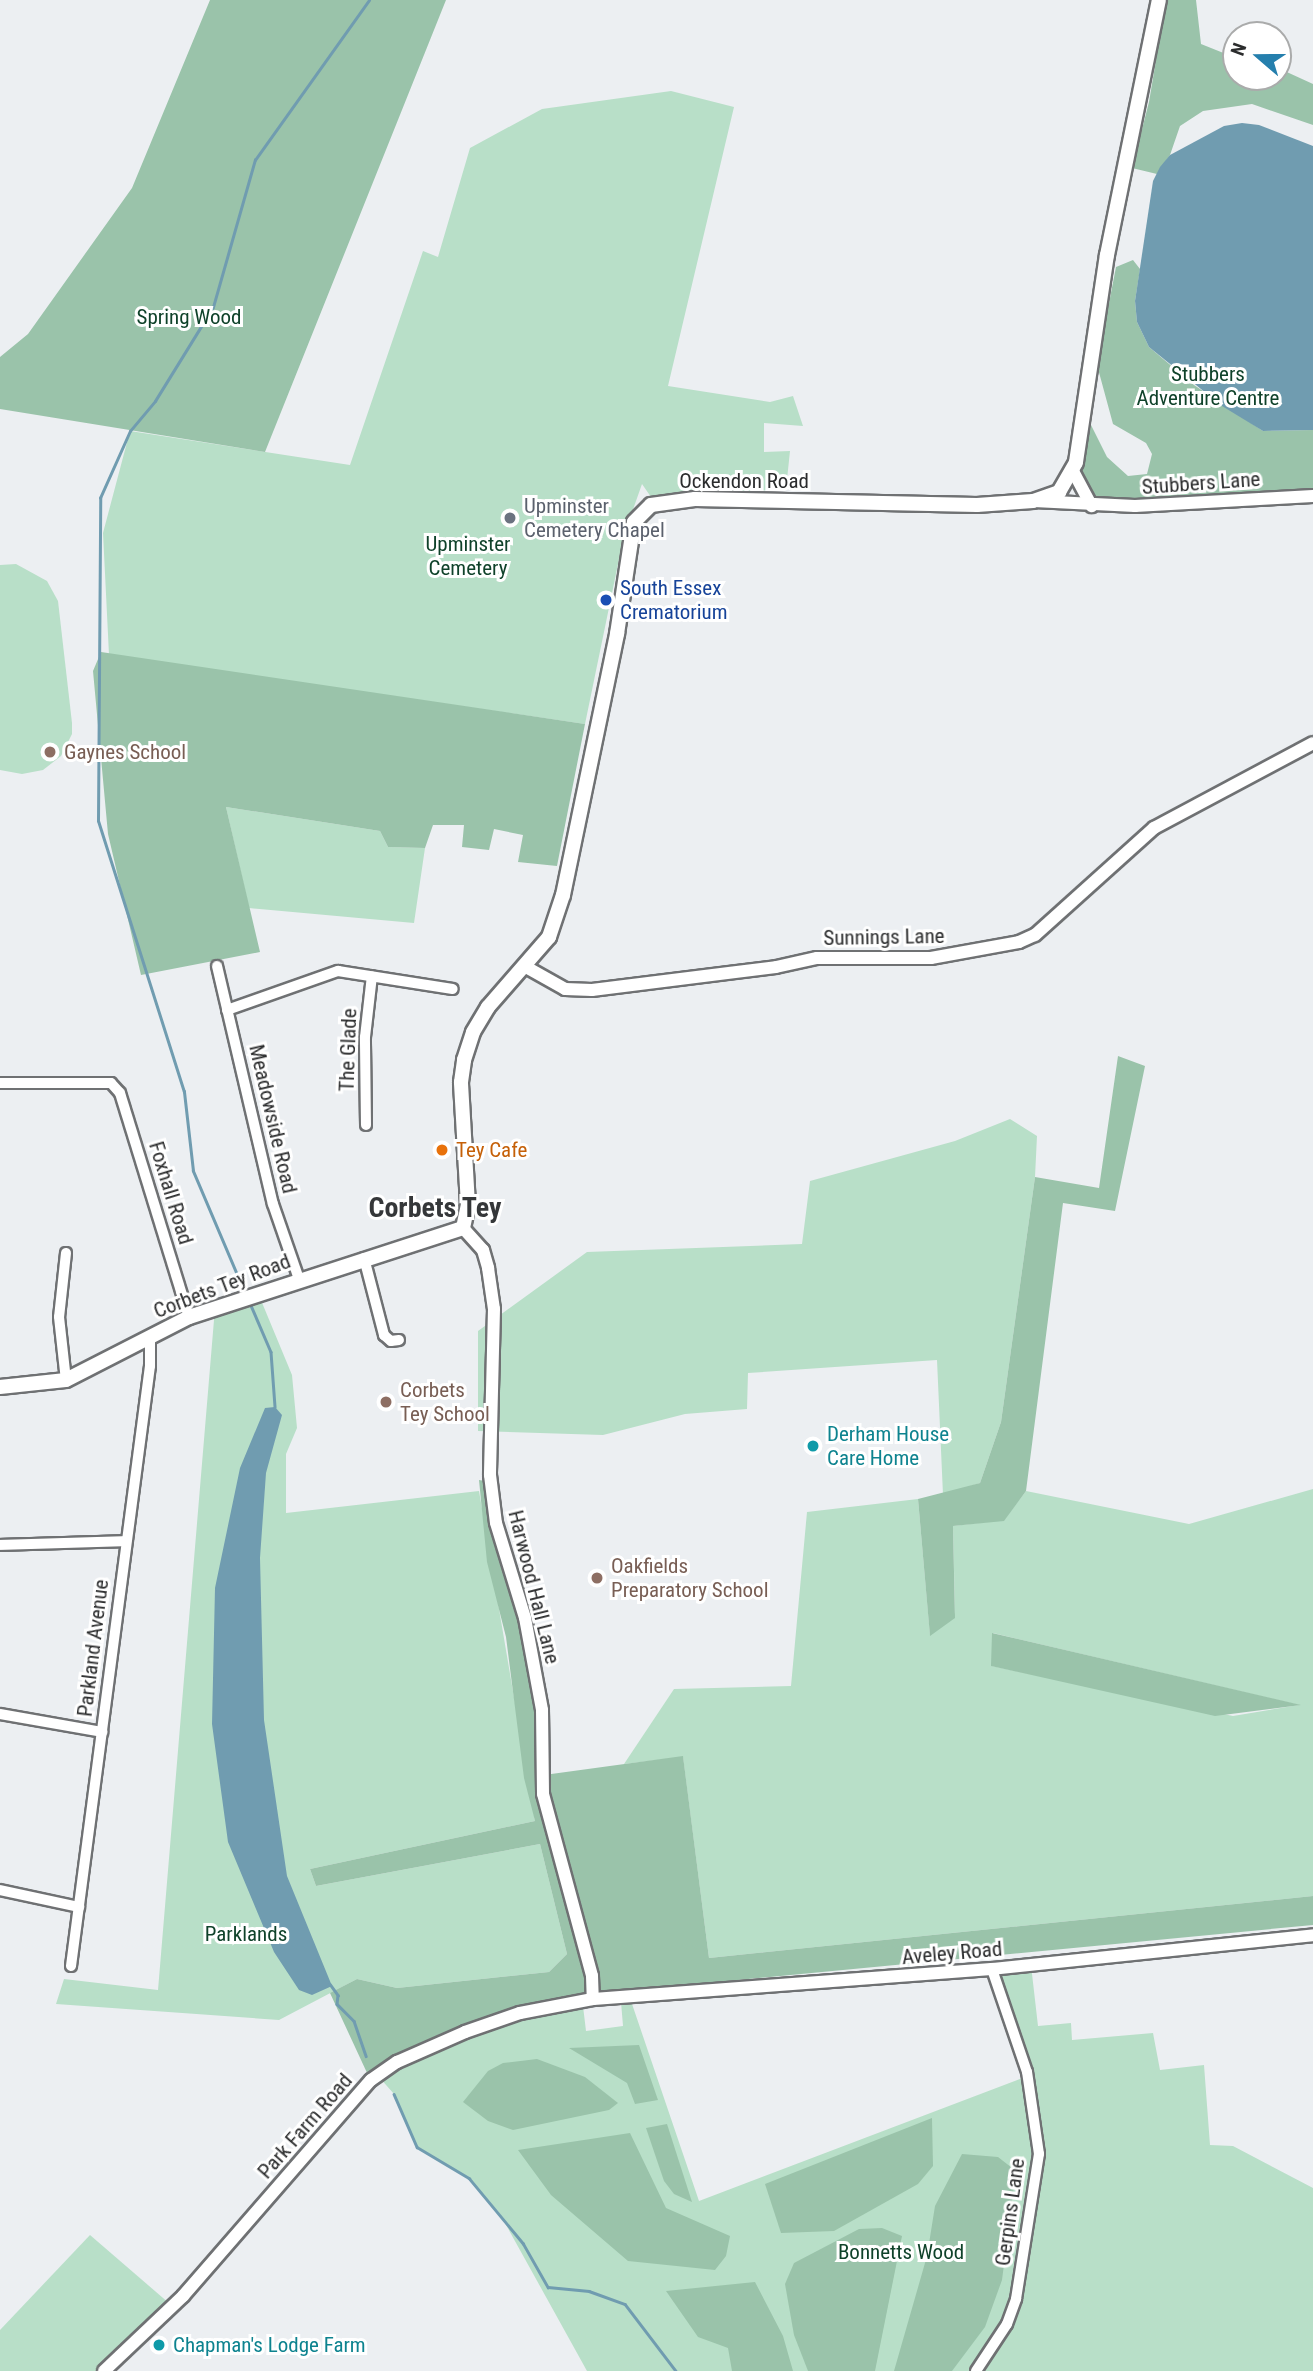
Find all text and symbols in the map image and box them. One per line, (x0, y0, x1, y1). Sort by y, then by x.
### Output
north arrow (1222, 21, 1292, 91)
text: N (1226, 40, 1251, 59)
park label: Spring Wood (137, 304, 241, 330)
park label: Stubbers Adventure Centre (1137, 361, 1279, 411)
street label: Stubbers Lane (1141, 466, 1261, 500)
street label: Ockendon Road (679, 468, 809, 494)
place label: Upminster Cemetery Chapel (524, 493, 665, 543)
marker: Upminster Cemetery Chapel (502, 510, 518, 526)
park label: Upminster Cemetery (426, 531, 510, 581)
place label: South Essex Crematorium (620, 575, 728, 625)
marker: South Essex Crematorium (598, 592, 614, 608)
place label: Gaynes School (64, 739, 186, 765)
marker: Gaynes School (42, 744, 58, 760)
street label: Sunnings Lane (823, 923, 945, 951)
street label: The Glade (334, 1008, 362, 1092)
street label: Meadowside Road (244, 1042, 302, 1196)
place label: Tey Cafe (456, 1137, 527, 1163)
street label: Foxhall Road (143, 1139, 199, 1247)
marker: Tey Cafe (434, 1142, 450, 1158)
district label: Corbets Tey (368, 1191, 502, 1225)
street label: Corbets Tey Road (150, 1248, 294, 1324)
place label: Corbets Tey School (400, 1377, 490, 1427)
marker: Corbets Tey School (378, 1394, 394, 1410)
place label: Derham House Care Home (827, 1421, 949, 1471)
marker: Derham House Care Home (805, 1438, 821, 1454)
street label: Harwood Hall Lane (503, 1508, 565, 1666)
place label: Oakfields Preparatory School (611, 1553, 768, 1603)
marker: Oakfields Preparatory School (589, 1570, 605, 1586)
street label: Parkland Avenue (72, 1578, 114, 1718)
park label: Parklands (205, 1921, 287, 1947)
street label: Aveley Road (901, 1936, 1003, 1970)
street label: Park Farm Road (252, 2068, 358, 2184)
street label: Gerpins Lane (990, 2157, 1030, 2267)
park label: Bonnetts Wood (838, 2239, 964, 2265)
place label: Chapman's Lodge Farm (173, 2332, 366, 2358)
marker: Chapman's Lodge Farm (151, 2337, 167, 2353)

